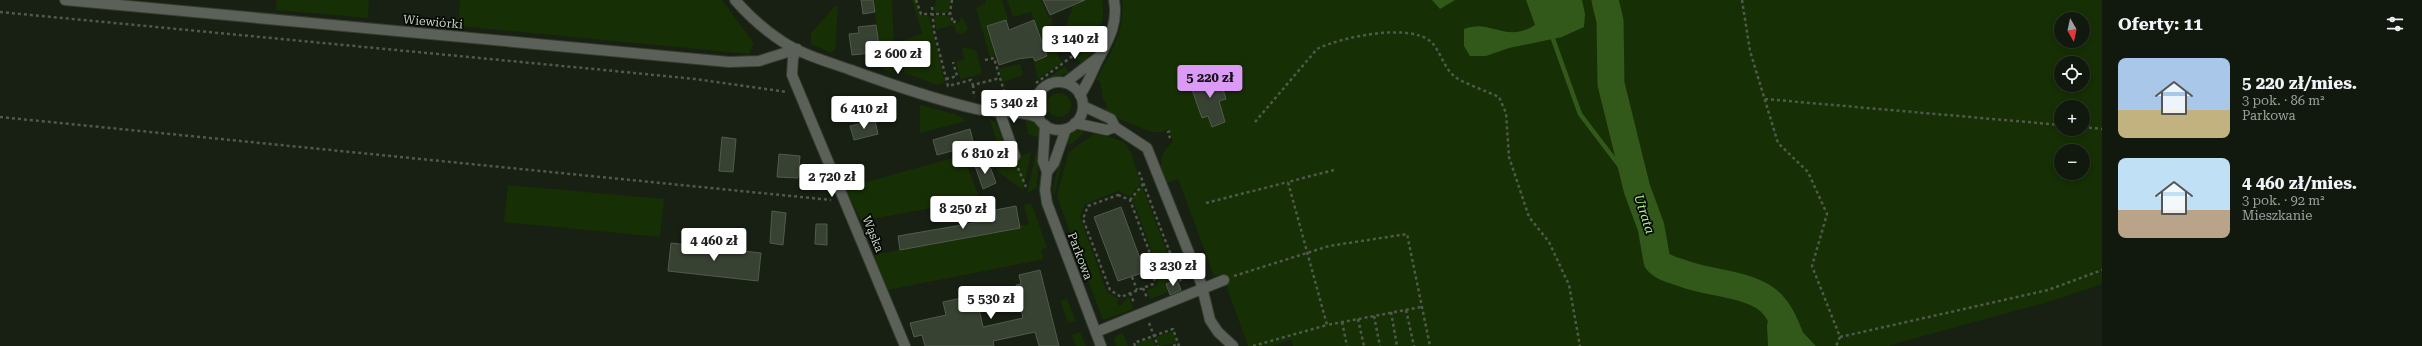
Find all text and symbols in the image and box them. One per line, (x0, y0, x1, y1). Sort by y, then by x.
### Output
street label: Wiewiórki (403, 12, 464, 32)
north arrow (2054, 12, 2090, 48)
map controls (2054, 12, 2090, 180)
icon: filters (2384, 13, 2406, 35)
text: Oferty: 11 (2118, 14, 2203, 34)
pin: 3 140 zł (1034, 26, 1116, 60)
text: 3 140 zł (1051, 31, 1099, 46)
pin: 2 600 zł (857, 41, 939, 75)
text: 2 600 zł (874, 46, 922, 61)
button: locate (2054, 56, 2090, 92)
pin: 5 220 zł (1169, 65, 1251, 99)
text: 5 220 zł (1186, 70, 1234, 85)
text: 5 220 zł/mies. (2242, 73, 2357, 93)
icon: home (2150, 74, 2198, 122)
pin: 5 340 zł (973, 90, 1055, 124)
text: 3 pok. · 86 m² (2242, 93, 2324, 108)
text: 5 340 zł (990, 95, 1038, 110)
pin: 6 410 zł (823, 96, 905, 130)
button: + (2054, 100, 2090, 136)
text: 6 410 zł (840, 101, 888, 116)
text: Parkowa (2242, 108, 2296, 123)
pin: 6 810 zł (944, 141, 1026, 175)
button: − (2054, 144, 2090, 180)
text: 6 810 zł (961, 146, 1009, 161)
pin: 2 720 zł (791, 164, 873, 198)
text: 2 720 zł (808, 169, 856, 184)
text: 4 460 zł/mies. (2242, 173, 2357, 193)
icon: home (2150, 174, 2198, 222)
water label: Utrata (1631, 193, 1658, 236)
text: 3 pok. · 92 m² (2242, 193, 2324, 208)
pin: 8 250 zł (922, 196, 1004, 230)
text: 8 250 zł (939, 201, 987, 216)
text: Mieszkanie (2242, 208, 2312, 223)
street label: Wąska (859, 214, 887, 254)
pin: 4 460 zł (673, 228, 755, 262)
street label: Parkowa (1065, 230, 1096, 282)
text: 4 460 zł (690, 233, 738, 248)
pin: 3 230 zł (1132, 253, 1214, 287)
text: 3 230 zł (1149, 258, 1197, 273)
pin: 5 530 zł (950, 286, 1032, 320)
text: 5 530 zł (967, 291, 1015, 306)

